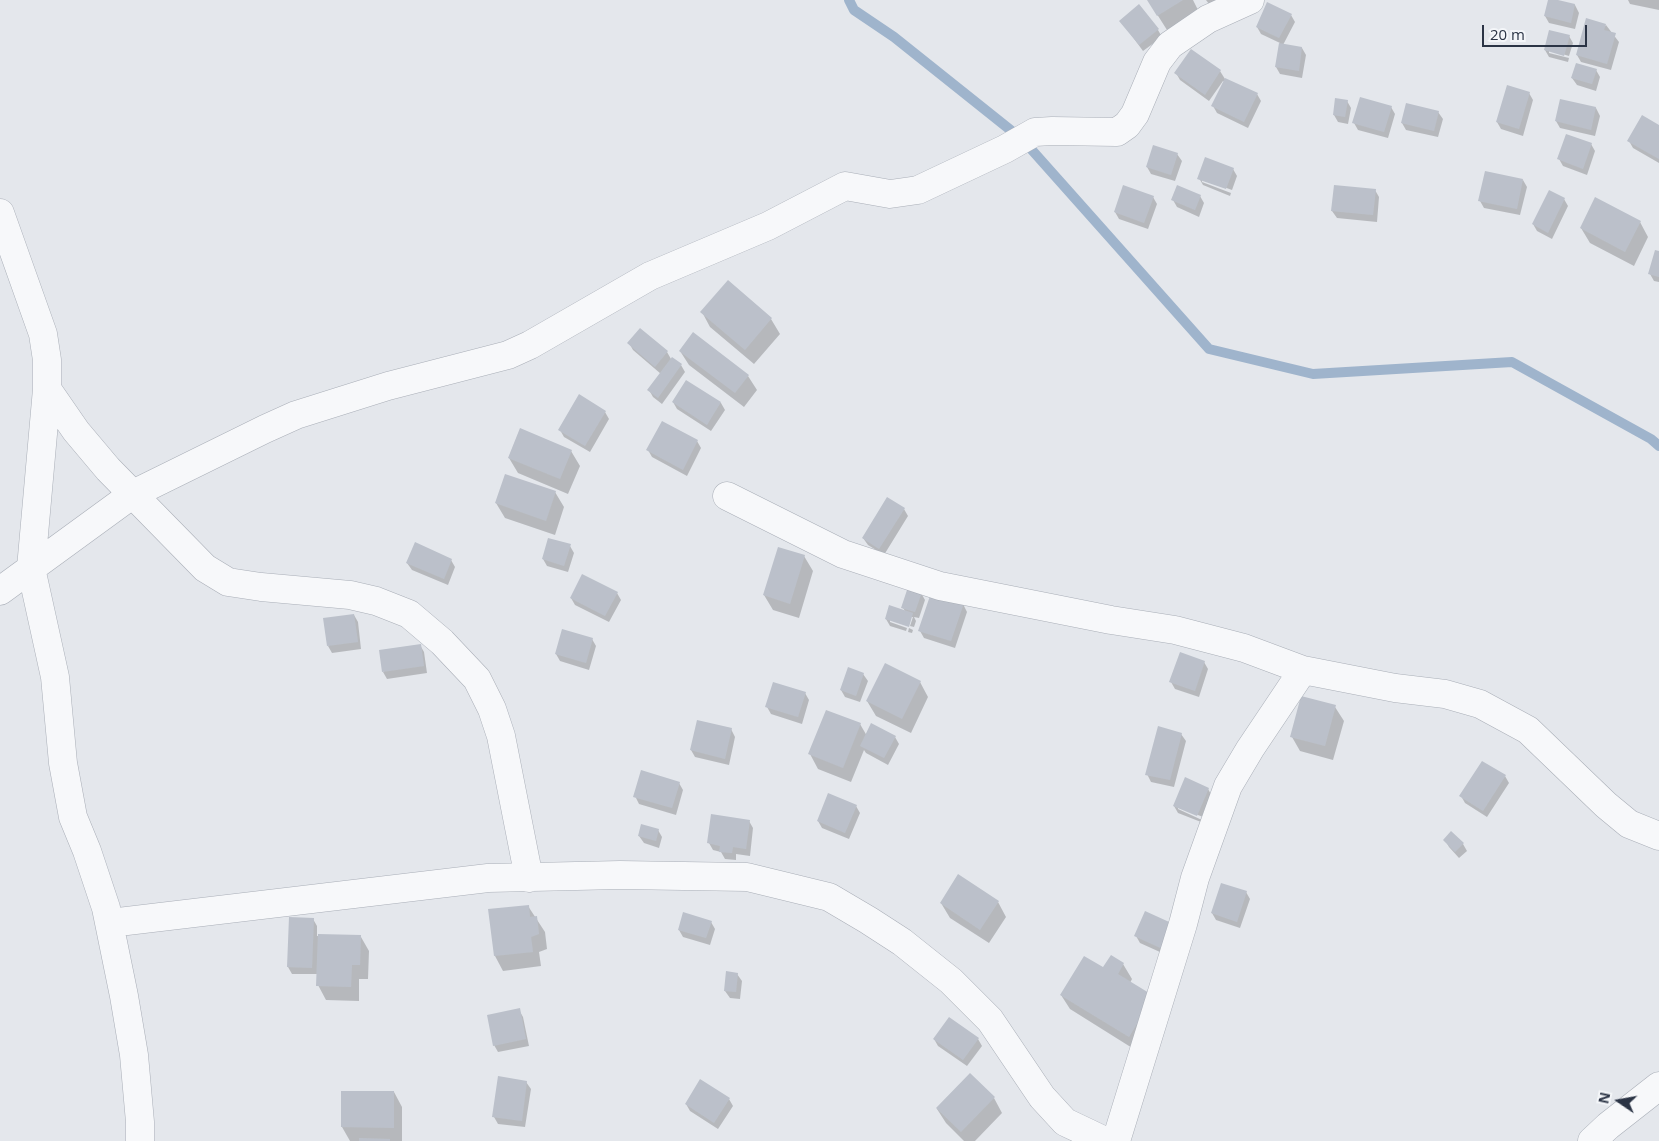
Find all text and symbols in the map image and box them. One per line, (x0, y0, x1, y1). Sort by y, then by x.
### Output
scale bar (1484, 15, 1589, 47)
text: 20 m (1490, 24, 1525, 44)
north arrow (1594, 1076, 1644, 1126)
text: N (1593, 1090, 1614, 1105)

